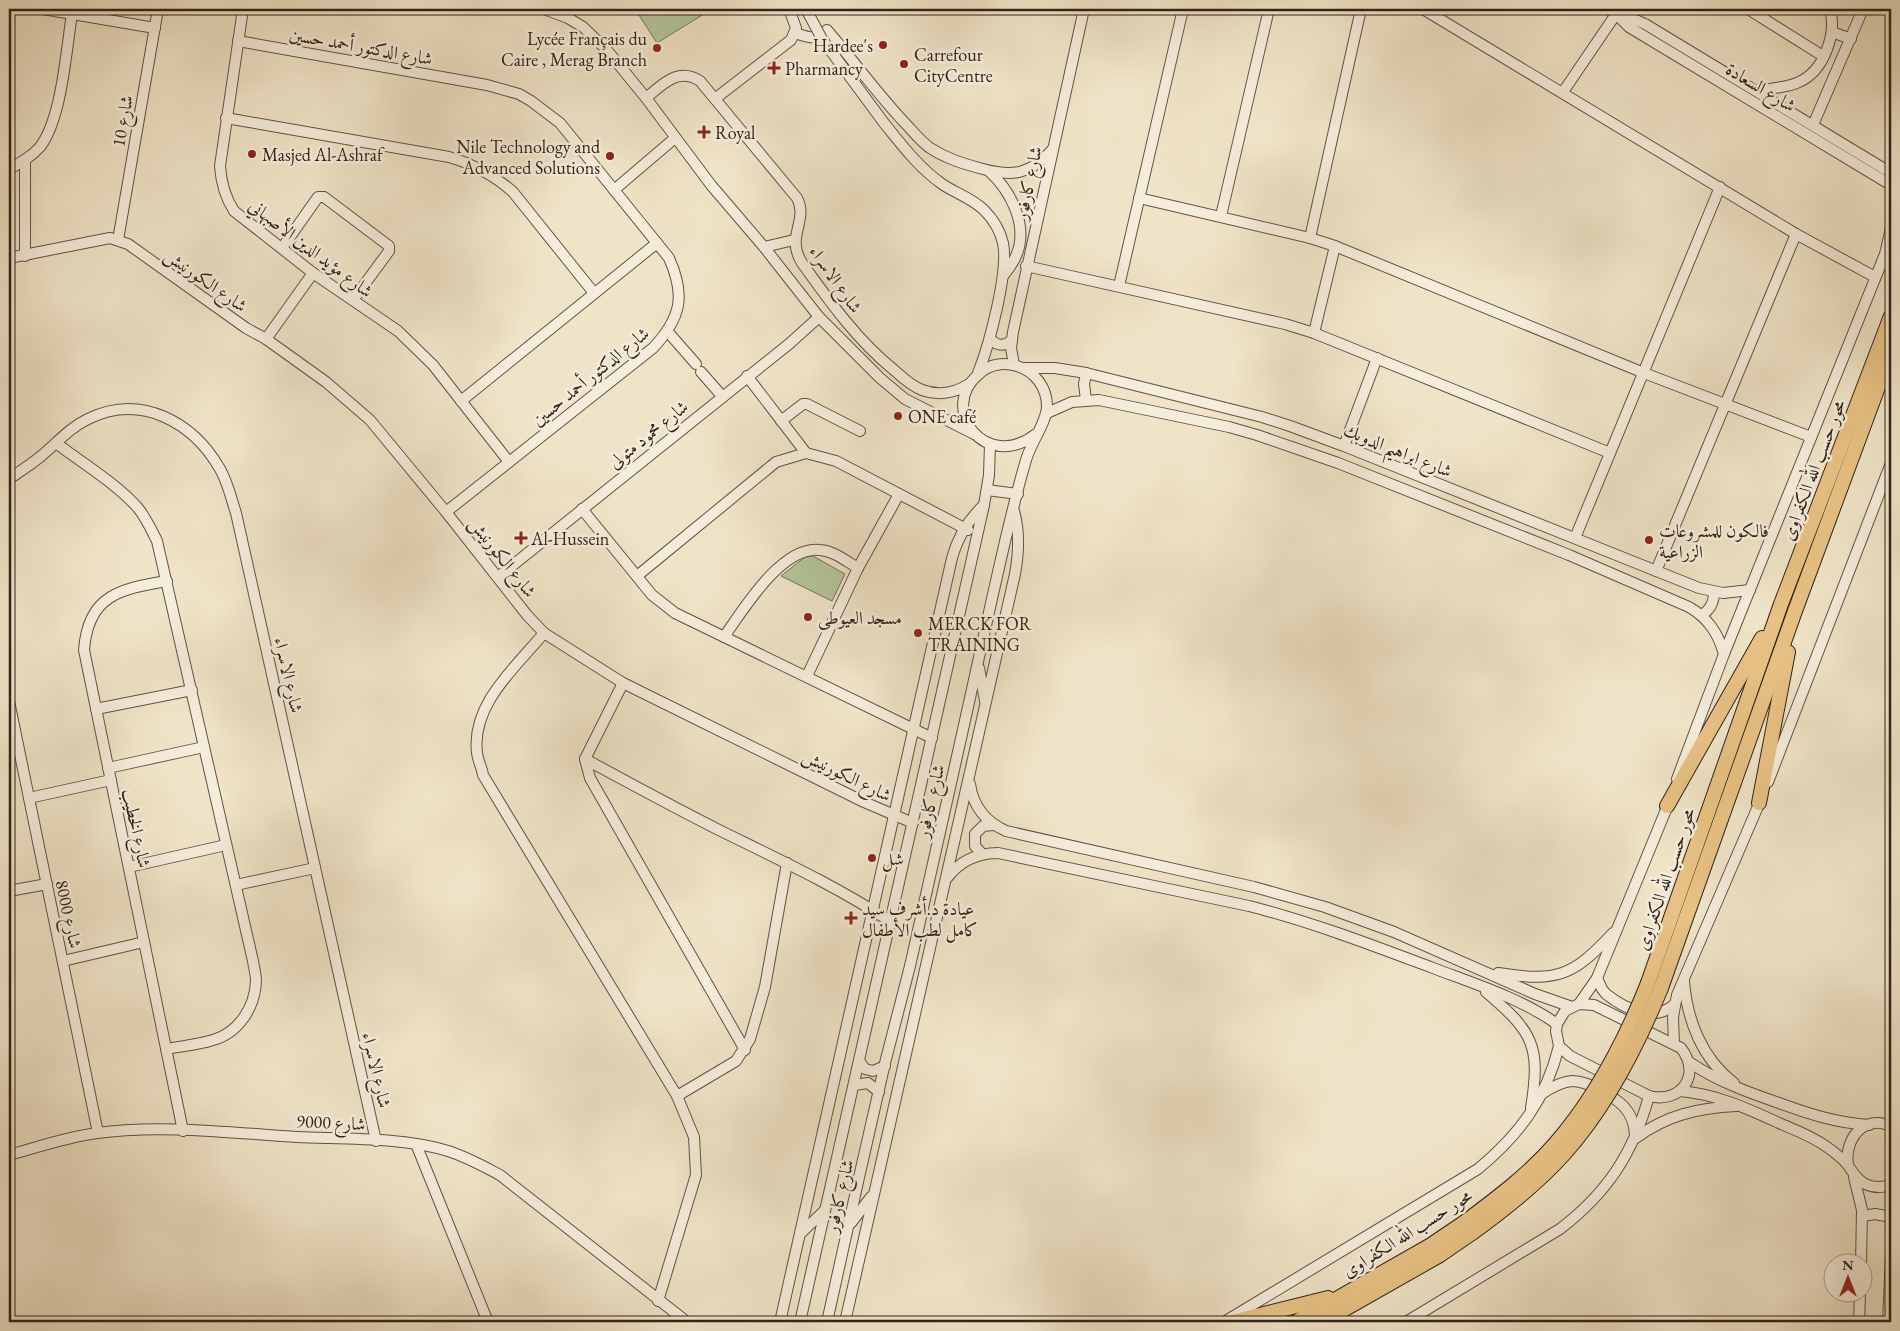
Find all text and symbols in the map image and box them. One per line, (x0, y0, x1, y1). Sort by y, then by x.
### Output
street label: شارع الدكتور أحمد حسين (287, 21, 435, 74)
place label: Lycée Français du Caire , Merag Branch (501, 27, 648, 71)
place label: Hardee's (813, 34, 873, 57)
marker: Hardee's (877, 39, 889, 51)
marker: Lycée Français du Caire , Merag Branch (651, 42, 663, 54)
place label: Carrefour CityCentre (914, 43, 993, 87)
place label: Pharmancy (785, 57, 863, 80)
street label: شارع السعادة (1720, 57, 1800, 120)
marker: Carrefour CityCentre (898, 58, 910, 70)
marker: Pharmancy (767, 61, 781, 75)
street label: شارع 10 (106, 93, 142, 149)
place label: Royal (715, 121, 755, 144)
marker: Royal (697, 125, 711, 139)
place label: Nile Technology and Advanced Solutions (456, 135, 601, 179)
place label: Masjed Al-Ashraf (262, 143, 385, 166)
street label: شارع كارفور (1009, 144, 1051, 225)
marker: Masjed Al-Ashraf (246, 148, 258, 160)
marker: Nile Technology and Advanced Solutions (604, 150, 616, 162)
street label: شارع مؤيد الدين الأصبهاني (242, 193, 378, 306)
street label: شارع الاسراء (801, 241, 868, 320)
street label: شارع الكورنيش (158, 243, 252, 320)
street label: شارع الدكتور أحمد حسين (526, 321, 656, 434)
street label: شارع محمود متولى (603, 395, 695, 476)
street label: محور حسب الله الكفراوى (1774, 396, 1851, 544)
place label: ONE café (908, 405, 976, 428)
marker: ONE café (892, 410, 904, 422)
street label: شارع ابراهيم الدوبك (1338, 418, 1456, 489)
street label: شارع الكورنيش (461, 512, 542, 604)
place label: فالكون للمشروعات الزراعية (1659, 519, 1769, 563)
place label: Al-Hussein (530, 527, 610, 550)
marker: Al-Hussein (515, 532, 527, 544)
marker: فالكون للمشروعات الزراعية (1643, 534, 1655, 546)
place label: مسجد العيوطى (818, 606, 902, 630)
marker: مسجد العيوطى (802, 611, 814, 623)
place label: MERCK FOR TRAINING (928, 612, 1032, 656)
marker: MERCK FOR TRAINING (912, 627, 924, 639)
street label: شارع الاسراء (265, 635, 309, 716)
street label: شارع الكورنيش (797, 744, 895, 810)
street label: شارع كارفور (910, 762, 954, 843)
street label: شارع الخطيب (113, 786, 157, 871)
street label: محور حسب الله الكفراوى (1628, 804, 1701, 953)
place label: شل (882, 847, 904, 872)
marker: شل (866, 852, 878, 864)
street label: شارع 8000 (47, 878, 87, 951)
place label: عيادة د.أشرف سيد كامل لطب الأطفال (862, 896, 978, 943)
marker: عيادة د.أشرف سيد كامل لطب الأطفال (844, 911, 858, 925)
street label: شارع الاسراء (353, 1030, 397, 1111)
street label: شارع 9000 (296, 1109, 366, 1139)
street label: شارع كارفور (819, 1157, 863, 1238)
street label: محور حسب الله الكفراوى (1337, 1182, 1477, 1283)
north arrow (1822, 1254, 1872, 1304)
text: N (1842, 1256, 1854, 1274)

